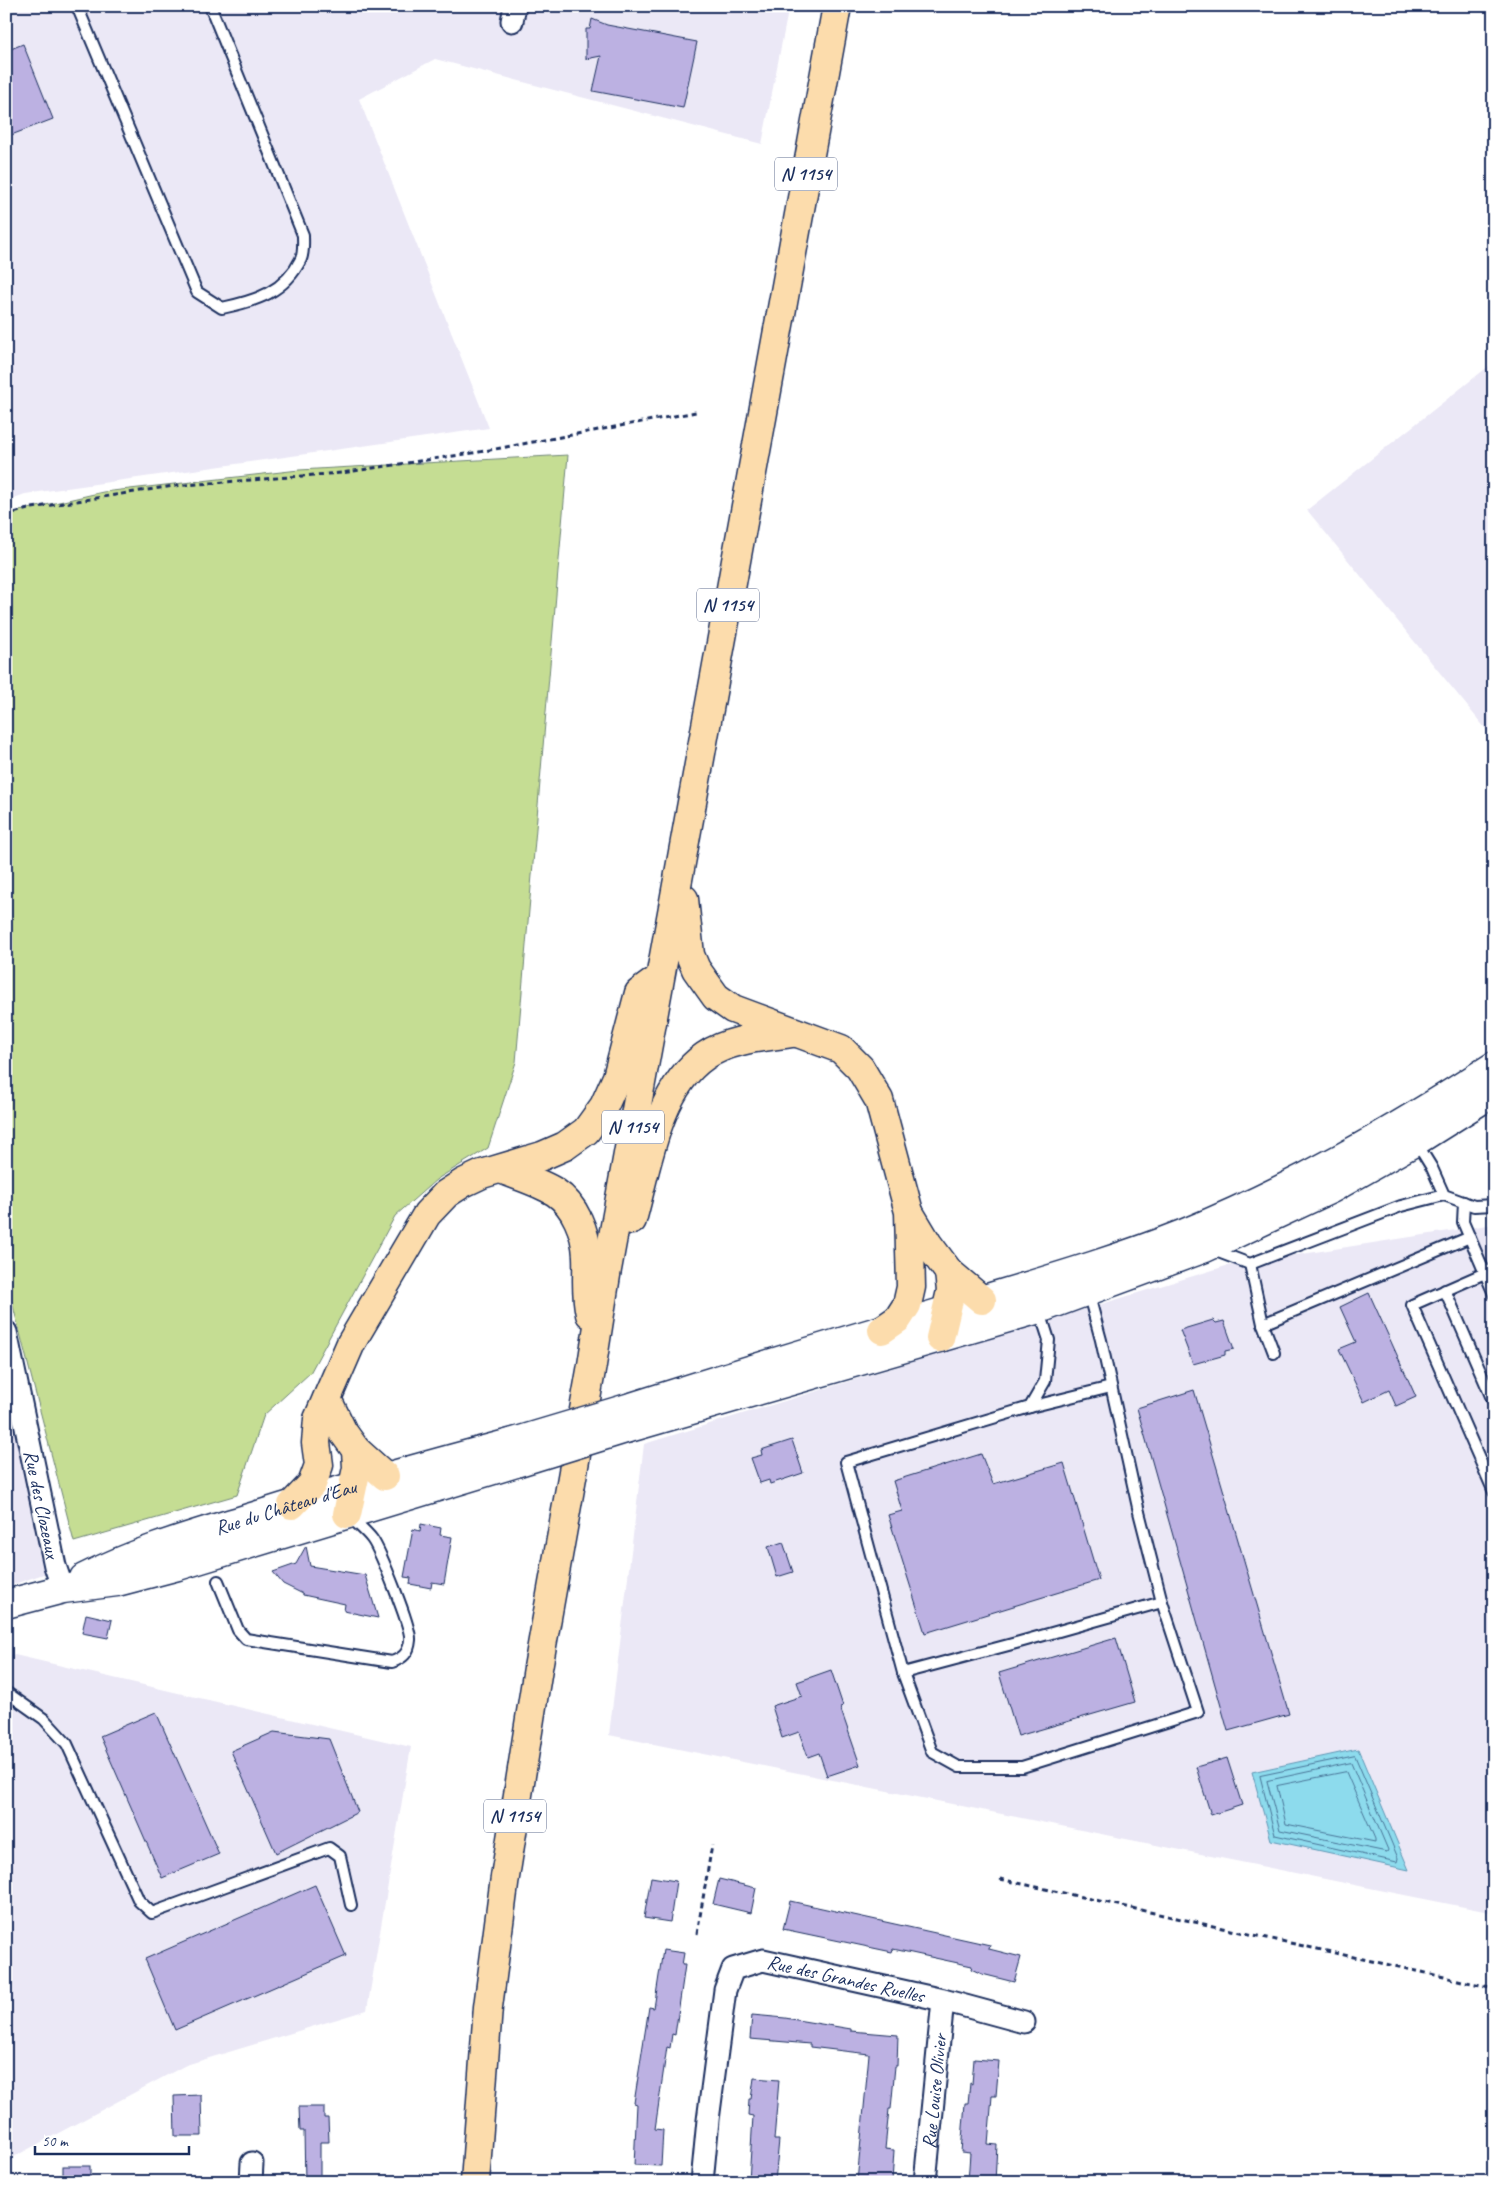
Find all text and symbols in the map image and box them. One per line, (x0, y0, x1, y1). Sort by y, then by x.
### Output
road number: N 1154 (775, 157, 837, 190)
road number: N 1154 (697, 588, 759, 622)
road number: N 1154 (602, 1110, 664, 1144)
street label: Rue des Clozeaux (19, 1448, 66, 1563)
street label: Rue du Château d'Eau (212, 1473, 361, 1540)
road number: N 1154 (484, 1800, 546, 1832)
street label: Rue des Grandes Ruelles (765, 1949, 929, 2008)
street label: Rue Louise Olivier (916, 2031, 952, 2150)
scale bar (35, 2123, 189, 2155)
text: 50 m (42, 2132, 69, 2151)

